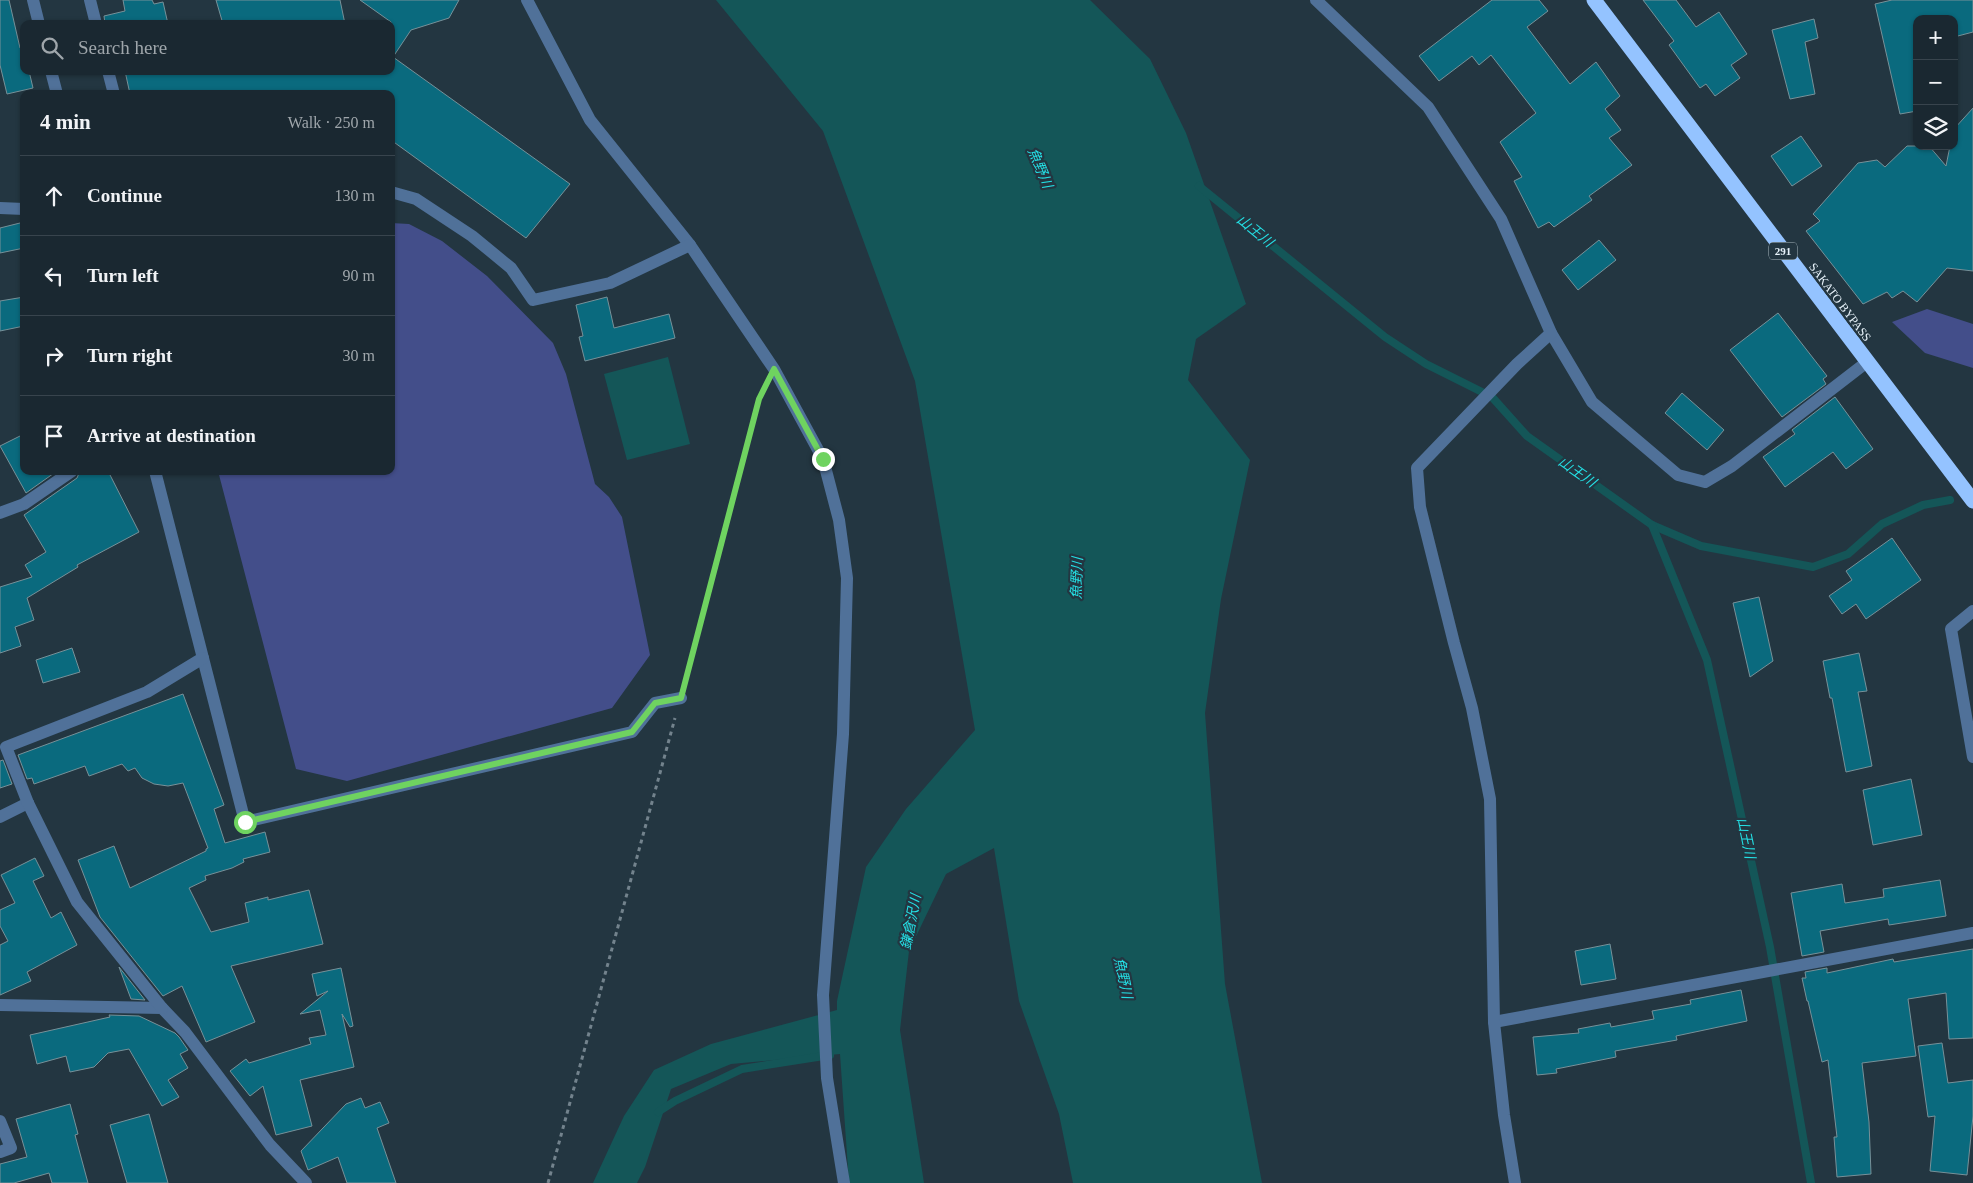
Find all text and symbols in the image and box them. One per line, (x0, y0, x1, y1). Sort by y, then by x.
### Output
map controls (1913, 15, 1958, 150)
button: + (1913, 15, 1958, 60)
search box (20, 20, 395, 75)
icon: search (38, 34, 66, 62)
text: Search here (78, 37, 167, 58)
button: − (1913, 60, 1958, 105)
button: layers (1913, 105, 1958, 150)
text: 4 min (40, 110, 91, 134)
text: Walk · 250 m (288, 114, 375, 131)
water label: 魚野川 (1025, 146, 1056, 192)
icon: ahead (40, 182, 68, 210)
text: Continue (87, 185, 162, 206)
text: 130 m (335, 187, 375, 204)
water label: 山王川 (1234, 212, 1278, 251)
road number: 291 (1769, 242, 1797, 260)
street label: SAKATO BYPASS (1806, 260, 1874, 344)
icon: left (40, 262, 68, 290)
text: Turn left (87, 265, 159, 286)
text: 90 m (343, 267, 375, 284)
icon: right (40, 342, 68, 370)
text: Turn right (87, 345, 172, 366)
text: 30 m (343, 347, 375, 364)
icon: arrive (40, 422, 68, 450)
text: Arrive at destination (87, 425, 256, 446)
route end (812, 448, 835, 471)
water label: 山王川 (1555, 454, 1600, 491)
water label: 魚野川 (1069, 555, 1085, 599)
route start (234, 811, 257, 834)
water label: 山王川 (1734, 816, 1758, 862)
water label: 鎌倉沢川 (898, 891, 924, 951)
water label: 魚野川 (1111, 956, 1135, 1002)

